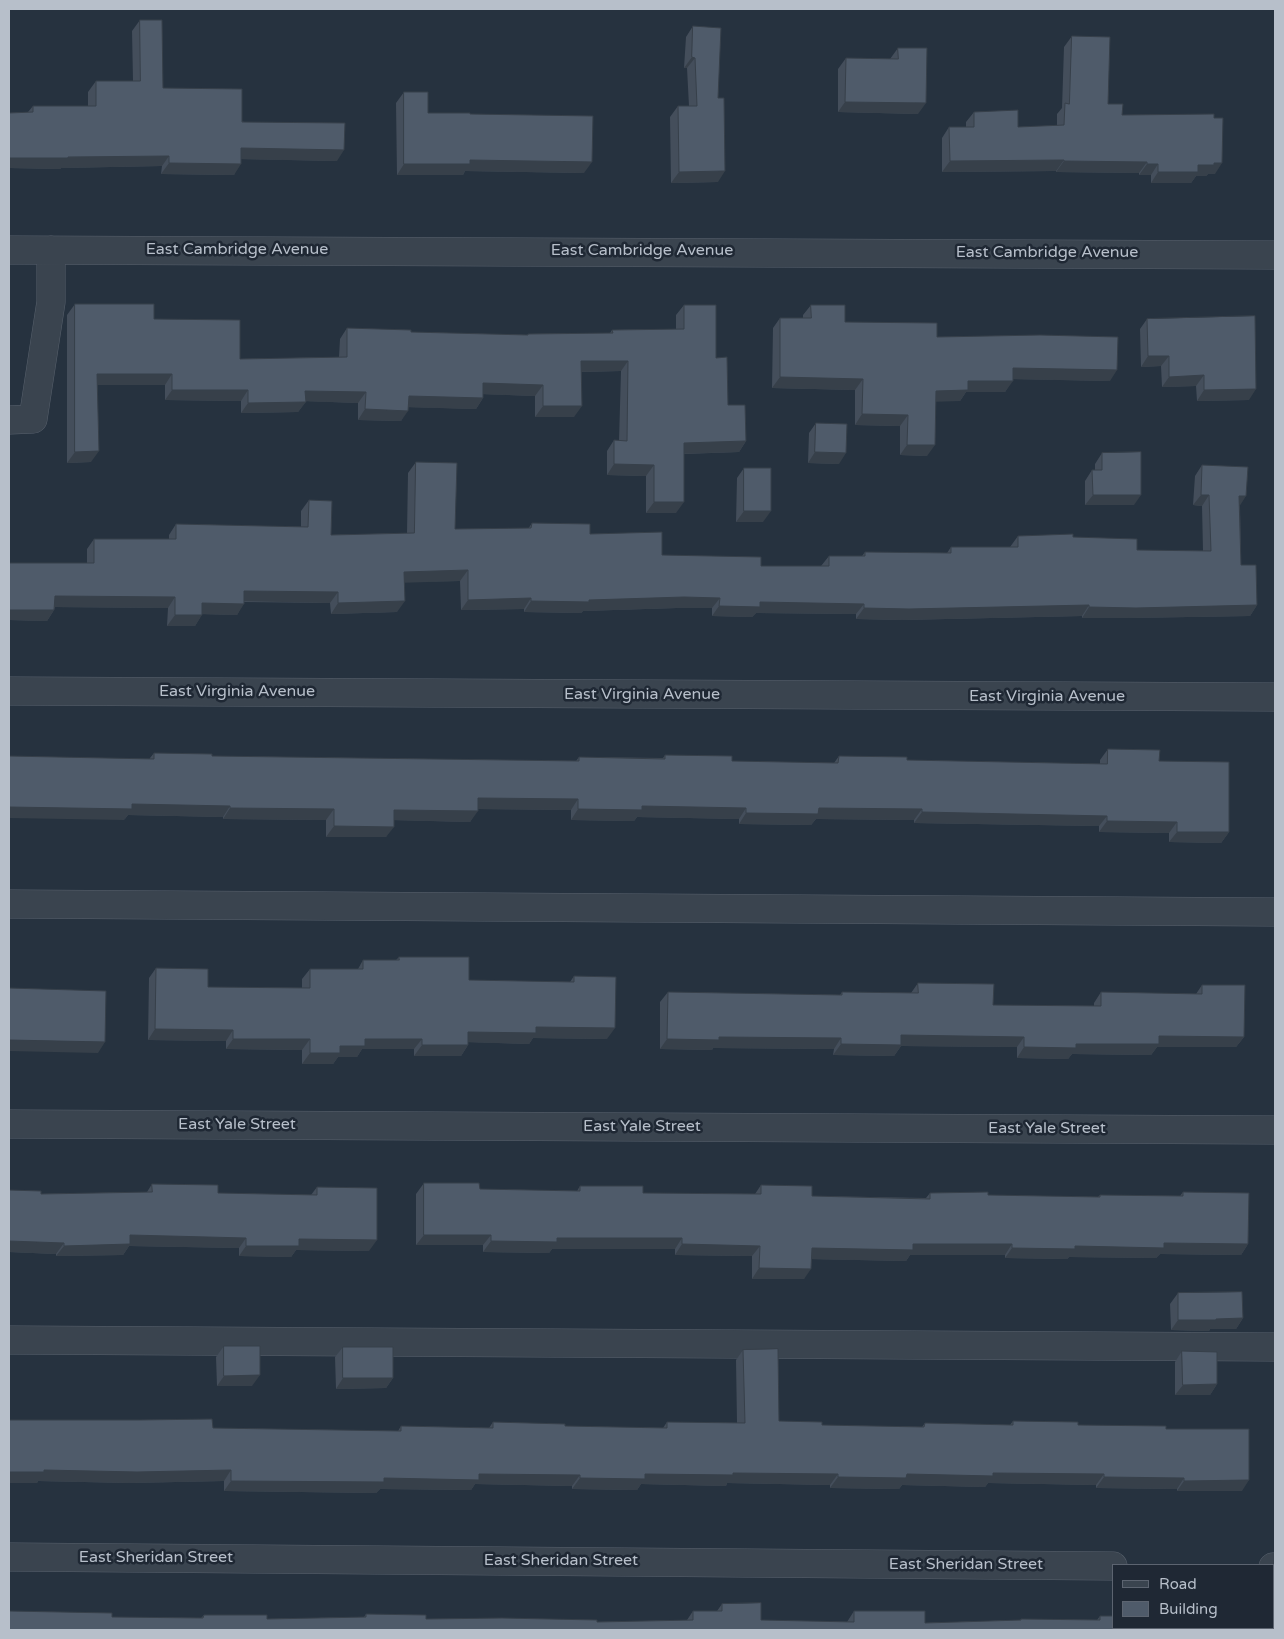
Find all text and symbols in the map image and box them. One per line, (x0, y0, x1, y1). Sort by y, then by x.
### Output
street label: East Cambridge Avenue (146, 240, 328, 260)
street label: East Cambridge Avenue (551, 241, 733, 261)
street label: East Cambridge Avenue (956, 243, 1138, 263)
street label: East Virginia Avenue (159, 682, 315, 702)
street label: East Virginia Avenue (564, 685, 720, 705)
street label: East Virginia Avenue (969, 687, 1125, 707)
street label: East Yale Street (178, 1115, 296, 1135)
street label: East Yale Street (583, 1117, 701, 1137)
street label: East Yale Street (988, 1119, 1106, 1139)
street label: East Sheridan Street (79, 1548, 233, 1568)
street label: East Sheridan Street (484, 1551, 638, 1571)
street label: East Sheridan Street (889, 1555, 1043, 1575)
legend (1112, 1564, 1274, 1629)
text: Road (1159, 1575, 1197, 1593)
text: Building (1159, 1600, 1218, 1618)

